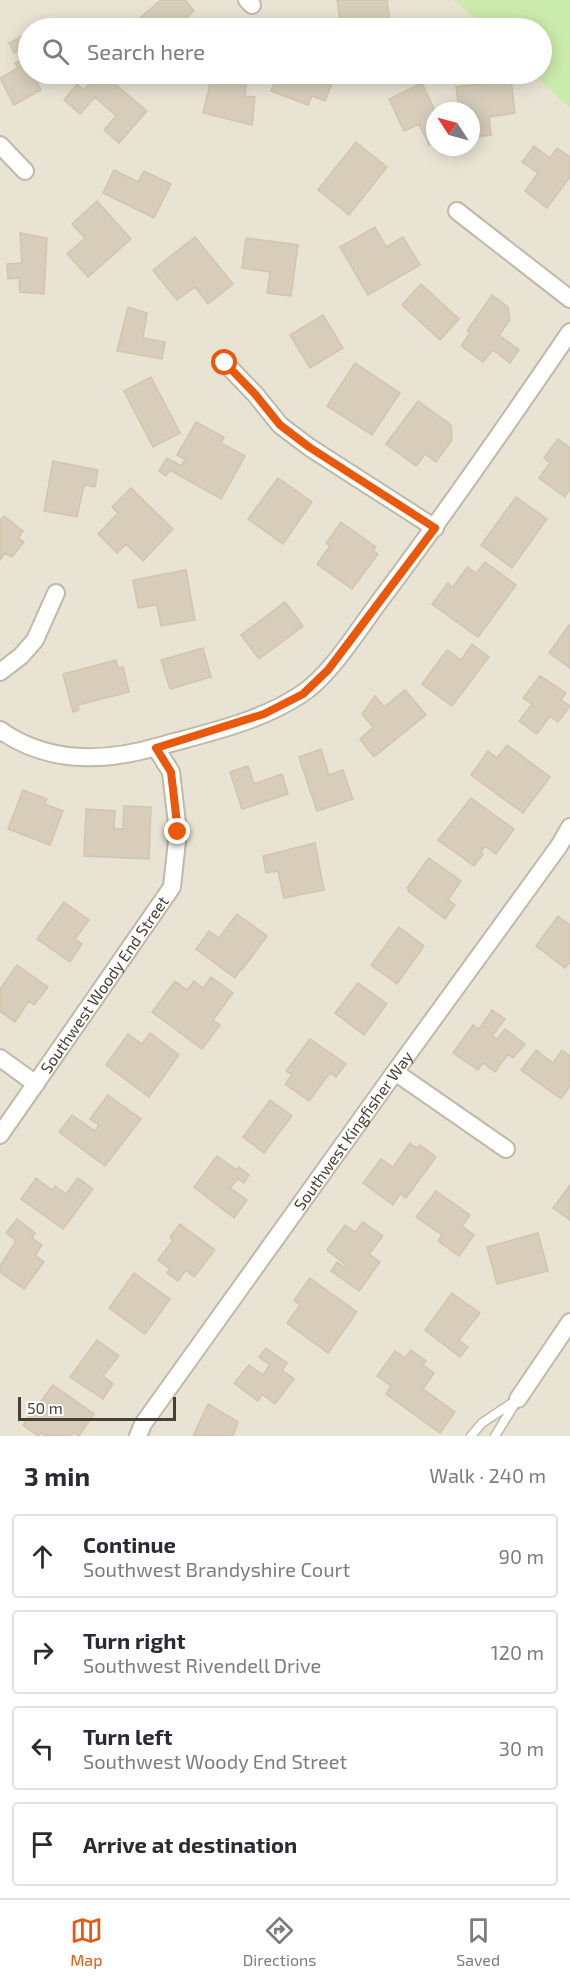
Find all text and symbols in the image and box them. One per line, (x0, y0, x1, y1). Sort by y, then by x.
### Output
search box (18, 18, 552, 84)
icon: search (39, 35, 72, 68)
text: Search here (87, 38, 205, 64)
north arrow (426, 102, 480, 156)
route start (211, 349, 237, 375)
route end (164, 818, 190, 844)
street label: Southwest Woody End Street (36, 892, 172, 1077)
street label: Southwest Kingfisher Way (289, 1046, 417, 1213)
scale bar (18, 1394, 176, 1422)
text: 50 m (27, 1398, 63, 1417)
text: 3 min (24, 1460, 90, 1491)
text: Walk · 240 m (429, 1463, 546, 1487)
text: Continue (83, 1531, 176, 1557)
icon: ahead (26, 1540, 59, 1573)
text: 90 m (499, 1544, 544, 1568)
text: Southwest Brandyshire Court (83, 1557, 350, 1581)
text: Turn right (83, 1627, 185, 1653)
icon: right (26, 1636, 59, 1669)
text: 120 m (491, 1640, 544, 1664)
text: Southwest Rivendell Drive (83, 1653, 321, 1677)
text: Turn left (83, 1723, 172, 1749)
icon: left (26, 1732, 59, 1765)
text: 30 m (499, 1736, 544, 1760)
text: Southwest Woody End Street (83, 1749, 347, 1773)
icon: arrive (26, 1828, 59, 1861)
text: Arrive at destination (83, 1831, 297, 1857)
tab: Map (70, 1914, 103, 1969)
tab: Directions (243, 1914, 316, 1969)
tab: Saved (456, 1914, 500, 1969)

